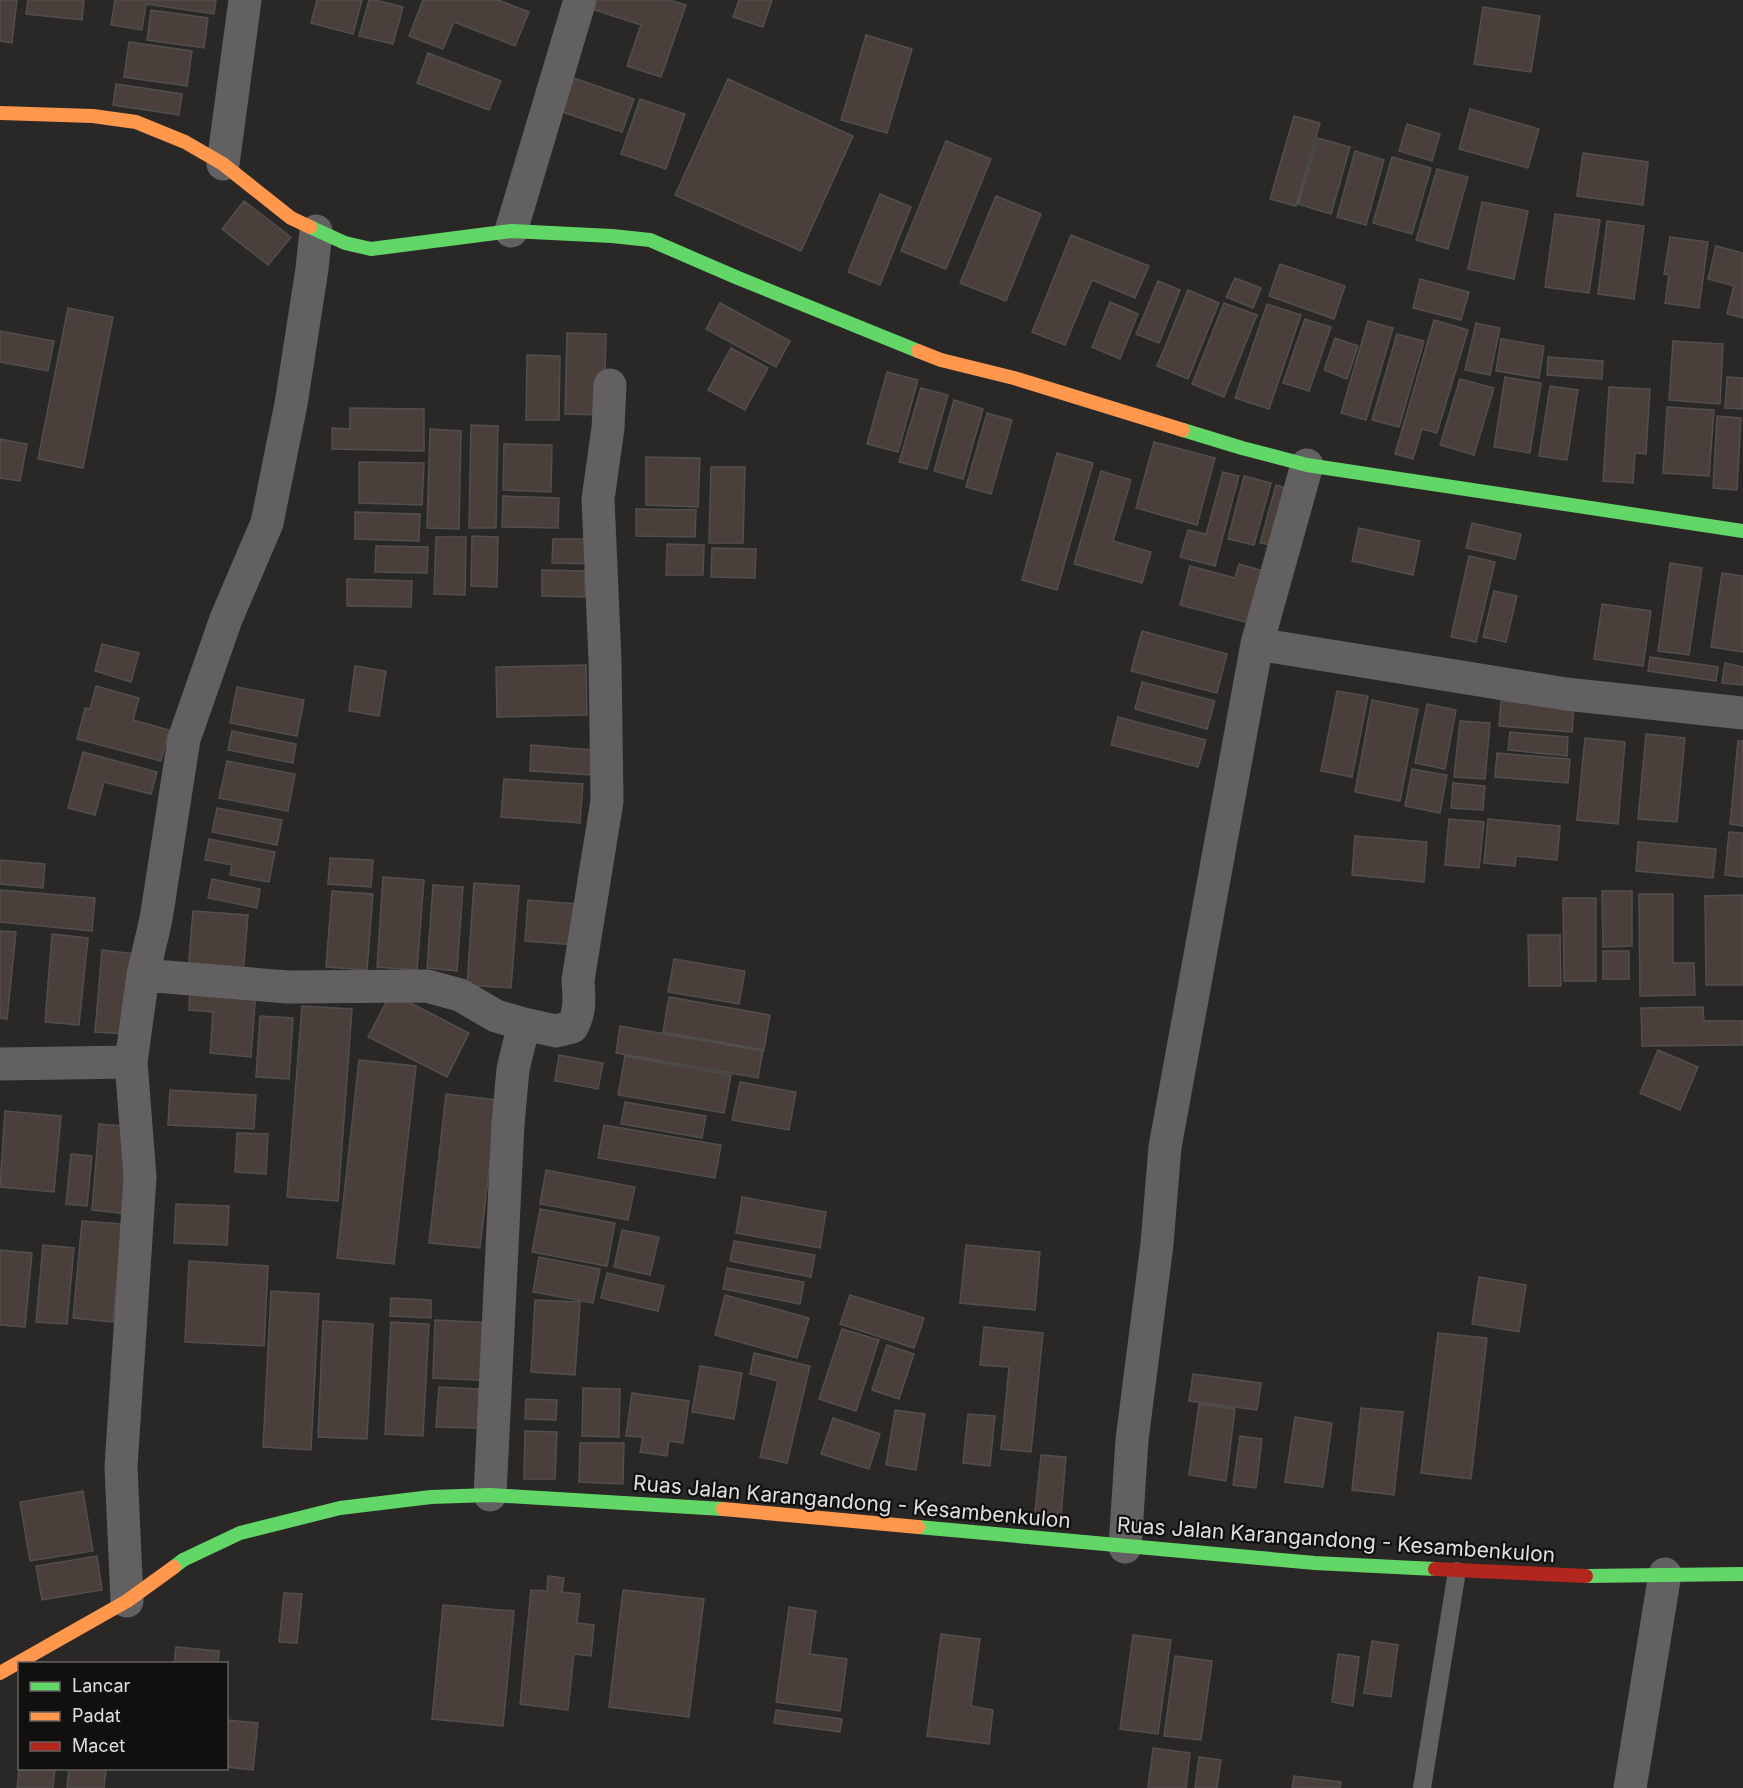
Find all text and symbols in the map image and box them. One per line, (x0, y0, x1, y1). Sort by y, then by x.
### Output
street label: Ruas Jalan Karangandong - Kesambenkulon (632, 1470, 1072, 1533)
street label: Ruas Jalan Karangandong - Kesambenkulon (1116, 1512, 1556, 1567)
legend (18, 1662, 228, 1770)
text: Lancar (72, 1675, 130, 1696)
text: Padat (72, 1705, 121, 1726)
text: Macet (72, 1735, 125, 1756)

